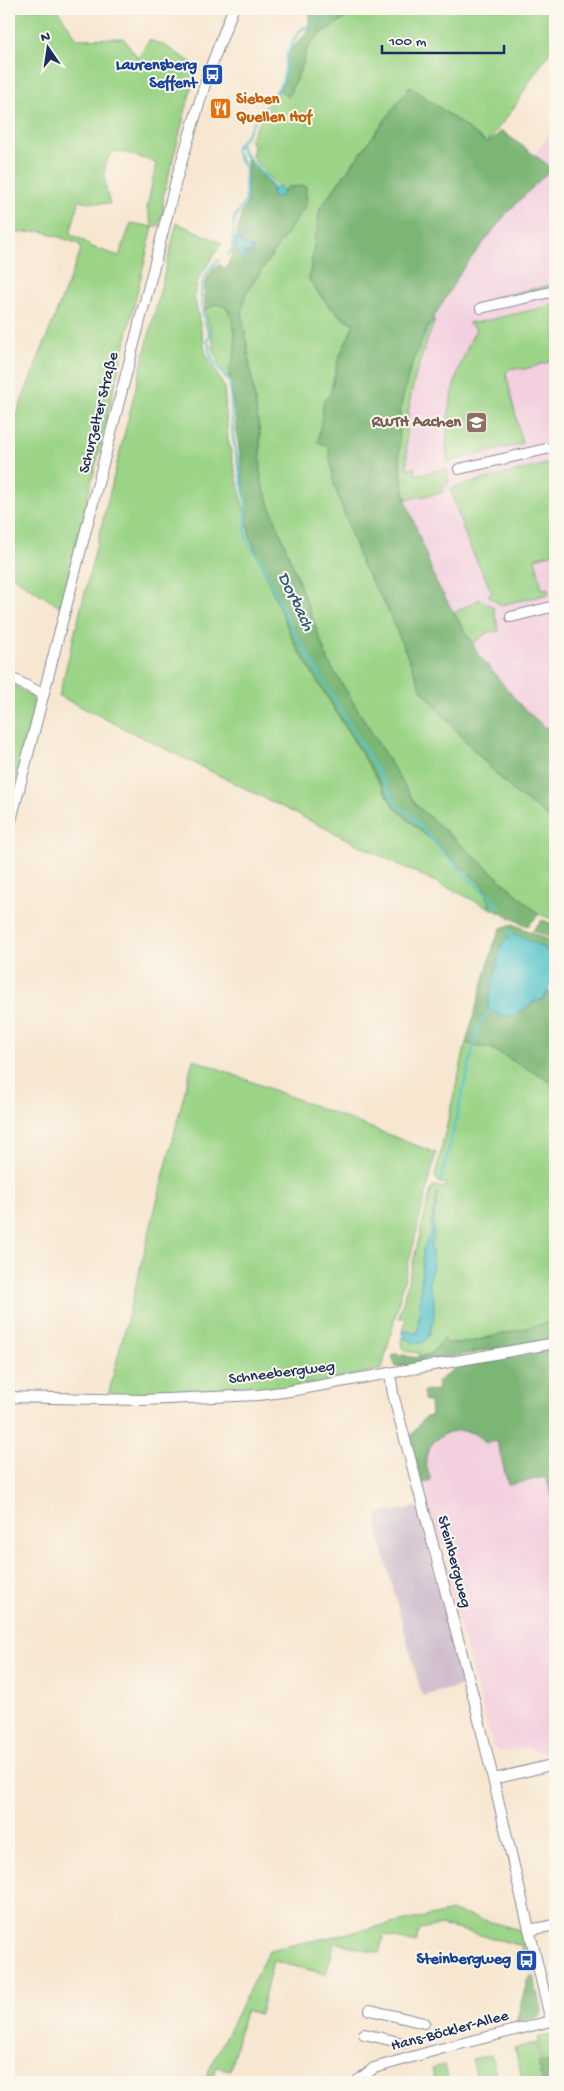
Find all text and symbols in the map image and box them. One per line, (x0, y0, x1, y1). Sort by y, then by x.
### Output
north arrow (22, 22, 72, 72)
scale bar (382, 22, 504, 54)
text: N (39, 28, 52, 47)
text: 100 m (388, 33, 427, 51)
place label: Laurensberg Seffent (116, 57, 198, 94)
bus stop icon: Laurensberg Seffent (201, 63, 225, 87)
place label: Sieben Quellen Hof (236, 91, 314, 128)
restaurant icon: Sieben Quellen Hof (208, 97, 232, 121)
street label: Schurzelter Straße (76, 350, 124, 476)
school or university icon: RWTH Aachen (465, 411, 489, 435)
place label: RWTH Aachen (371, 414, 461, 433)
water label: Dorbach (272, 569, 318, 635)
street label: Schneebergweg (228, 1358, 336, 1390)
street label: Steinbergweg (432, 1514, 474, 1610)
bus stop icon: Steinbergweg (515, 1948, 539, 1972)
place label: Steinbergweg (416, 1951, 511, 1970)
street label: Hans-Böckler-Allee (389, 2007, 512, 2057)

